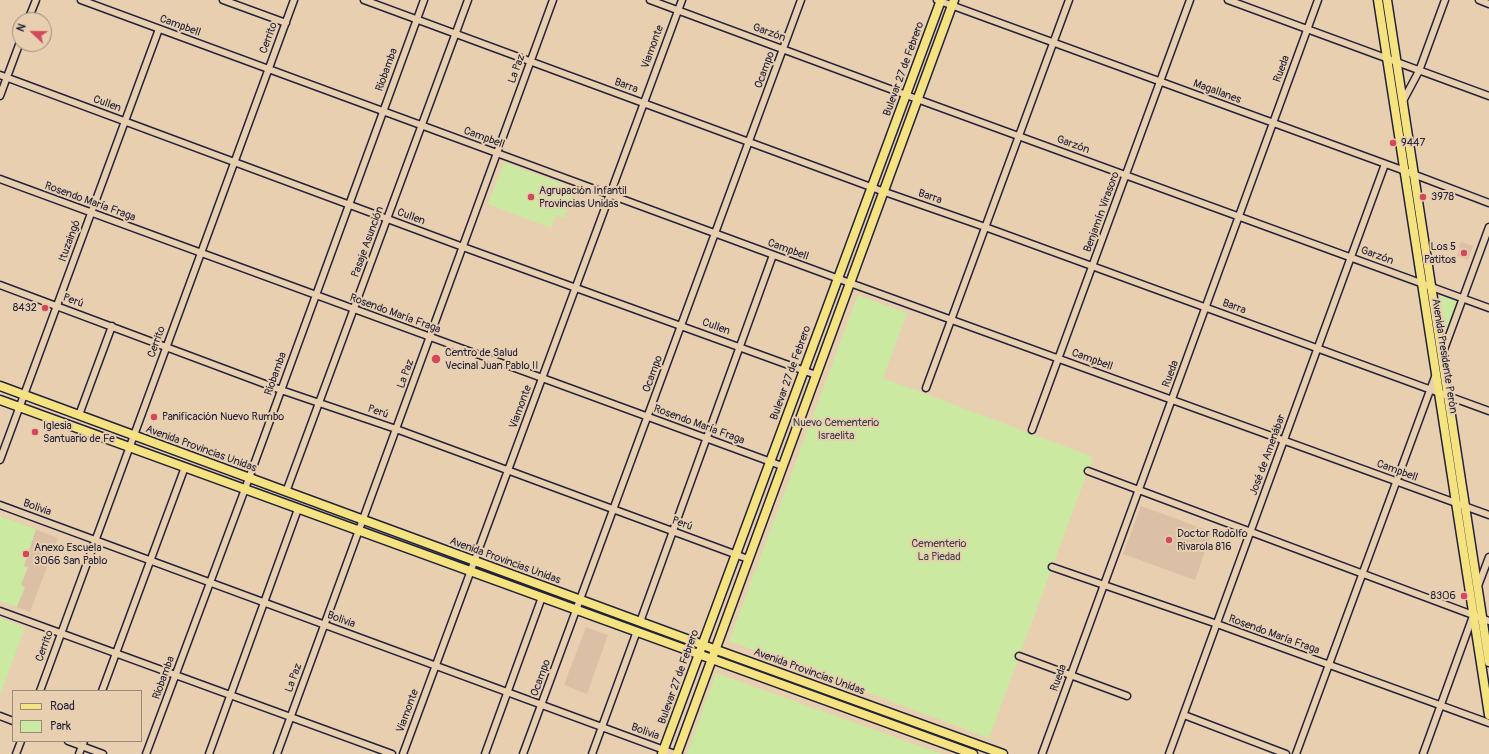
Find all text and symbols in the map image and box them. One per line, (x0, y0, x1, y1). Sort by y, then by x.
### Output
north arrow (12, 12, 52, 52)
street label: Campbell (158, 12, 202, 40)
street label: Bulevar 27 de Febrero (881, 20, 927, 118)
street label: Cerrito (257, 21, 281, 55)
street label: Garzón (751, 21, 787, 45)
text: N (14, 22, 29, 34)
street label: Viamonte (639, 24, 667, 70)
street label: Riobamba (373, 47, 401, 93)
street label: Ocampo (752, 50, 778, 90)
street label: La Paz (506, 53, 528, 85)
street label: Rueda (1271, 54, 1293, 84)
street label: Barra (612, 76, 640, 96)
street label: Magallanes (1191, 77, 1243, 107)
street label: Cullen (91, 93, 123, 115)
street label: Campbell (462, 124, 506, 152)
street label: Garzón (1055, 133, 1091, 157)
place label: 9447 (1401, 136, 1425, 150)
marker: 9447 (1388, 138, 1398, 148)
street label: Benjamín Virasoro (1081, 170, 1123, 254)
street label: Rosendo María Fraga (43, 179, 137, 225)
place label: Agrupación Infantil Provincias Unidas (539, 184, 627, 210)
street label: Barra (916, 187, 944, 207)
place label: 3978 (1431, 190, 1454, 204)
marker: Agrupación Infantil Provincias Unidas (526, 192, 536, 202)
marker: 3978 (1418, 192, 1428, 202)
street label: Pasaje Asunción (349, 205, 387, 279)
street label: Cullen (395, 206, 427, 228)
street label: Ituzaingó (56, 218, 84, 264)
street label: Campbell (766, 236, 810, 264)
place label: Los 5 Patitos (1424, 240, 1456, 266)
street label: Garzón (1359, 244, 1395, 268)
marker: Los 5 Patitos (1459, 248, 1469, 258)
street label: Perú (61, 291, 85, 311)
street label: Rosendo María Fraga (348, 291, 442, 337)
street label: Barra (1220, 297, 1248, 317)
street label: Avenida Presidente Perón (1428, 298, 1460, 414)
place label: 8432 (13, 301, 37, 315)
marker: 8432 (40, 303, 50, 313)
street label: Cullen (700, 316, 732, 338)
street label: Bulevar 27 de Febrero (768, 324, 814, 422)
street label: Cerrito (145, 325, 169, 359)
place label: Centro de Salud Vecinal Juan Pablo II (445, 346, 538, 372)
street label: Campbell (1070, 346, 1114, 374)
street label: Riobamba (262, 351, 290, 397)
marker: Centro de Salud Vecinal Juan Pablo II (430, 353, 442, 365)
street label: Ocampo (640, 354, 666, 394)
street label: La Paz (395, 358, 417, 390)
street label: Rueda (1160, 359, 1182, 389)
street label: Viamonte (507, 384, 535, 430)
street label: Perú (366, 402, 390, 422)
street label: Rosendo María Fraga (652, 402, 746, 448)
place label: Panificación Nuevo Rumbo (162, 410, 284, 424)
marker: Panificación Nuevo Rumbo (149, 412, 159, 422)
street label: José de Amenábar (1247, 413, 1289, 497)
park label: Nuevo Cementerio Israelita (793, 416, 879, 442)
place label: Iglesia Santuario de Fe (43, 419, 115, 445)
street label: Avenida Provincias Unidas (144, 423, 258, 475)
marker: Iglesia Santuario de Fe (30, 427, 40, 437)
street label: Campbell (1375, 457, 1419, 485)
street label: Bolivia (21, 497, 53, 519)
street label: Perú (670, 514, 694, 534)
place label: Doctor Rodolfo Rivarola 816 (1177, 527, 1248, 553)
street label: Avenida Provincias Unidas (448, 535, 562, 587)
marker: Doctor Rodolfo Rivarola 816 (1164, 535, 1174, 545)
park label: Cementerio La Piedad (912, 537, 966, 563)
place label: Anexo Escuela 3066 San Pablo (34, 541, 107, 567)
marker: Anexo Escuela 3066 San Pablo (21, 549, 31, 559)
place label: 8306 (1430, 589, 1456, 603)
marker: 8306 (1459, 591, 1469, 601)
street label: Bolivia (325, 609, 357, 631)
street label: Rosendo María Fraga (1227, 612, 1321, 658)
street label: Bulevar 27 de Febrero (656, 628, 702, 726)
street label: Cerrito (33, 629, 57, 663)
street label: Avenida Provincias Unidas (752, 646, 866, 698)
street label: Riobamba (150, 655, 178, 701)
street label: Ocampo (528, 658, 554, 698)
street label: La Paz (283, 662, 305, 694)
street label: Rueda (1048, 663, 1070, 693)
street label: Viamonte (394, 688, 422, 734)
legend (12, 690, 142, 742)
text: Road (50, 699, 75, 714)
text: Park (50, 719, 71, 734)
street label: Bolivia (629, 721, 661, 743)

